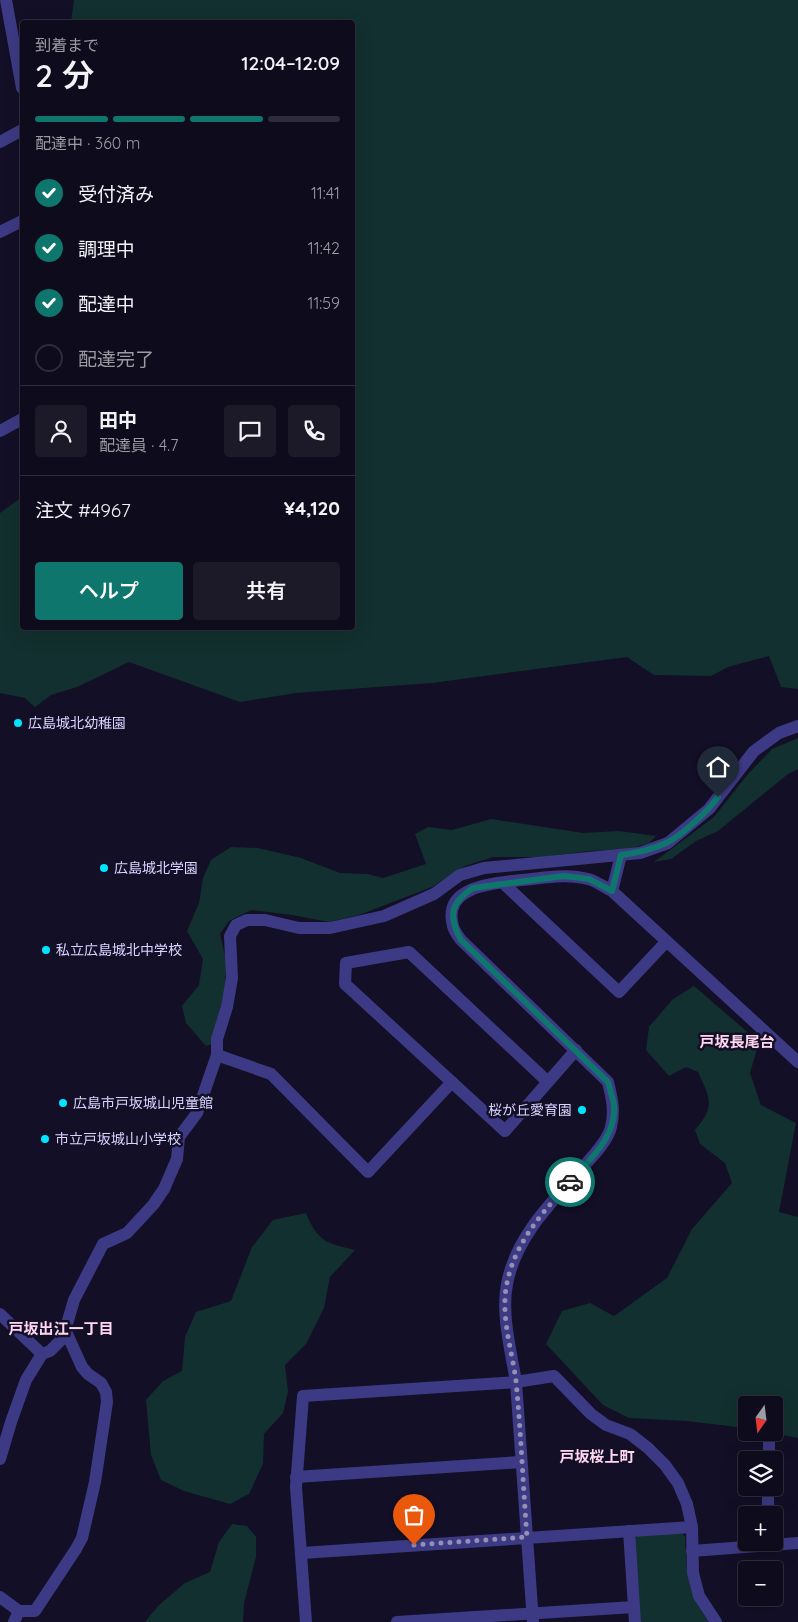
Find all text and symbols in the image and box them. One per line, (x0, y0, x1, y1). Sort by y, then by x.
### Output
text: 到着まで (35, 35, 99, 55)
text: 12:04–12:09 (241, 51, 340, 75)
text: 2 分 (35, 55, 94, 95)
text: 配達中 · 360 m (35, 133, 140, 153)
icon: check (35, 179, 63, 207)
text: 受付済み (78, 182, 154, 206)
text: 11:41 (311, 183, 340, 203)
icon: check (35, 234, 63, 262)
text: 調理中 (78, 237, 135, 261)
text: 11:42 (308, 238, 340, 258)
icon: check (35, 289, 63, 317)
text: 配達中 (78, 292, 135, 316)
text: 11:59 (308, 293, 340, 313)
text: 配達完了 (78, 347, 154, 371)
button: person (35, 405, 87, 457)
button: chat (224, 405, 276, 457)
button: phone (288, 405, 340, 457)
text: 田中 (99, 408, 137, 432)
text: 配達員 · 4.7 (99, 435, 178, 455)
text: ¥4,120 (284, 496, 340, 520)
text: 注文 #4967 (35, 498, 131, 522)
button: ヘルプ (35, 562, 183, 620)
button: 共有 (193, 562, 340, 620)
place label: 広島城北幼稚園 (28, 714, 126, 732)
marker: 広島城北幼稚園 (12, 717, 24, 729)
pin (697, 746, 739, 797)
icon: home (704, 753, 732, 781)
place label: 広島城北学園 (114, 859, 198, 877)
marker: 広島城北学園 (98, 862, 110, 874)
place label: 私立広島城北中学校 (56, 941, 182, 959)
marker: 私立広島城北中学校 (40, 944, 52, 956)
district label: 戸坂長尾台 (699, 1032, 775, 1051)
place label: 広島市戸坂城山児童館 (73, 1094, 213, 1112)
marker: 広島市戸坂城山児童館 (57, 1097, 69, 1109)
place label: 桜が丘愛育園 (488, 1101, 572, 1119)
marker: 桜が丘愛育園 (576, 1104, 588, 1116)
place label: 市立戸坂城山小学校 (55, 1130, 181, 1148)
marker: 市立戸坂城山小学校 (39, 1133, 51, 1145)
courier (545, 1157, 595, 1207)
icon: car (556, 1168, 584, 1196)
district label: 戸坂出江一丁目 (8, 1319, 114, 1338)
north arrow (738, 1396, 782, 1441)
map controls (738, 1396, 783, 1606)
district label: 戸坂桜上町 (559, 1447, 635, 1466)
button: layers (738, 1451, 783, 1496)
pin (393, 1494, 435, 1545)
icon: bag (400, 1501, 428, 1529)
button: + (738, 1506, 783, 1551)
button: − (738, 1561, 783, 1606)

